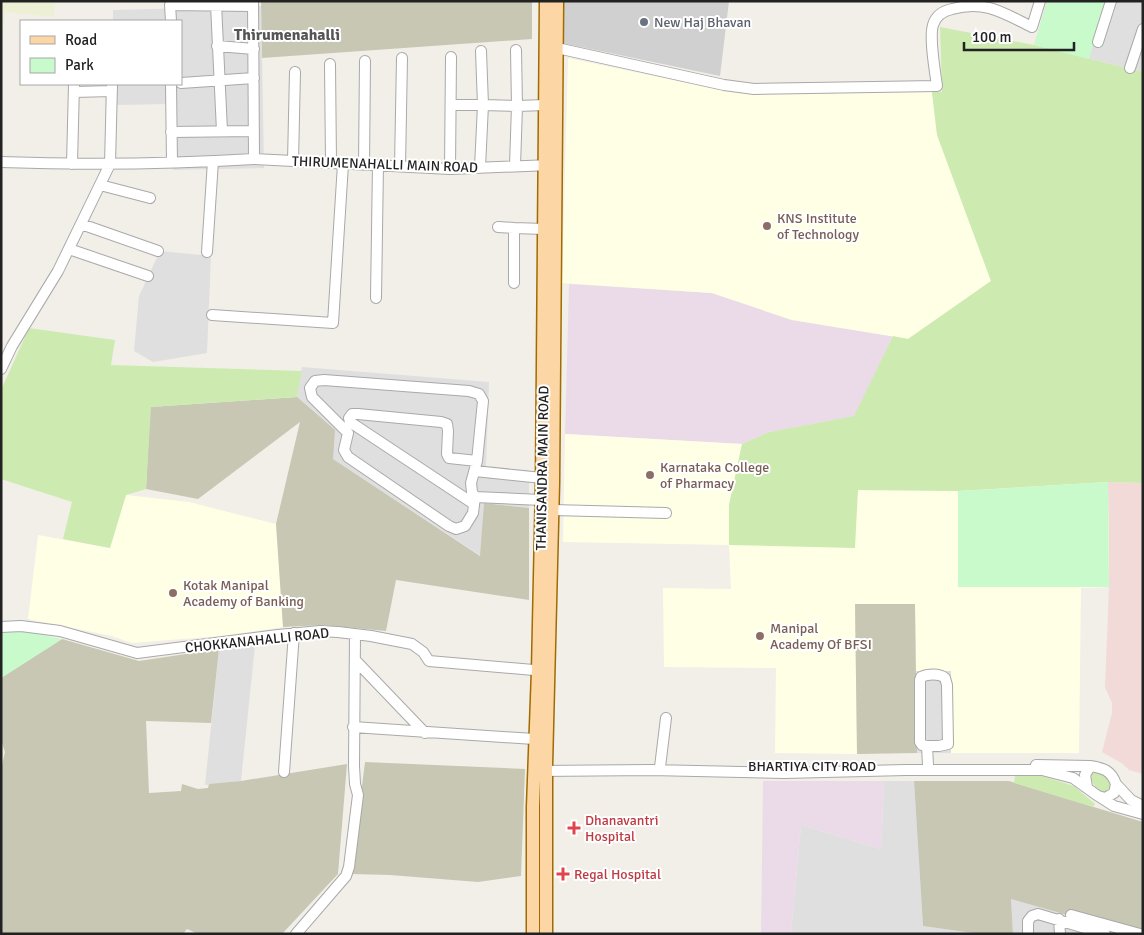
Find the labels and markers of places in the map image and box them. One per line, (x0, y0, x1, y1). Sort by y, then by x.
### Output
place label: New Haj Bhavan (654, 14, 751, 31)
marker: New Haj Bhavan (638, 16, 650, 28)
place label: KNS Institute of Technology (777, 210, 859, 243)
marker: KNS Institute of Technology (761, 220, 773, 232)
place label: Karnataka College of Pharmacy (660, 459, 769, 492)
marker: Karnataka College of Pharmacy (644, 469, 656, 481)
place label: Kotak Manipal Academy of Banking (183, 577, 304, 610)
marker: Kotak Manipal Academy of Banking (167, 587, 179, 599)
place label: Manipal Academy Of BFSI (770, 620, 872, 653)
marker: Manipal Academy Of BFSI (754, 630, 766, 642)
place label: Dhanavantri Hospital (585, 812, 658, 845)
marker: Dhanavantri Hospital (567, 821, 581, 835)
place label: Regal Hospital (574, 866, 661, 883)
marker: Regal Hospital (556, 867, 570, 881)

